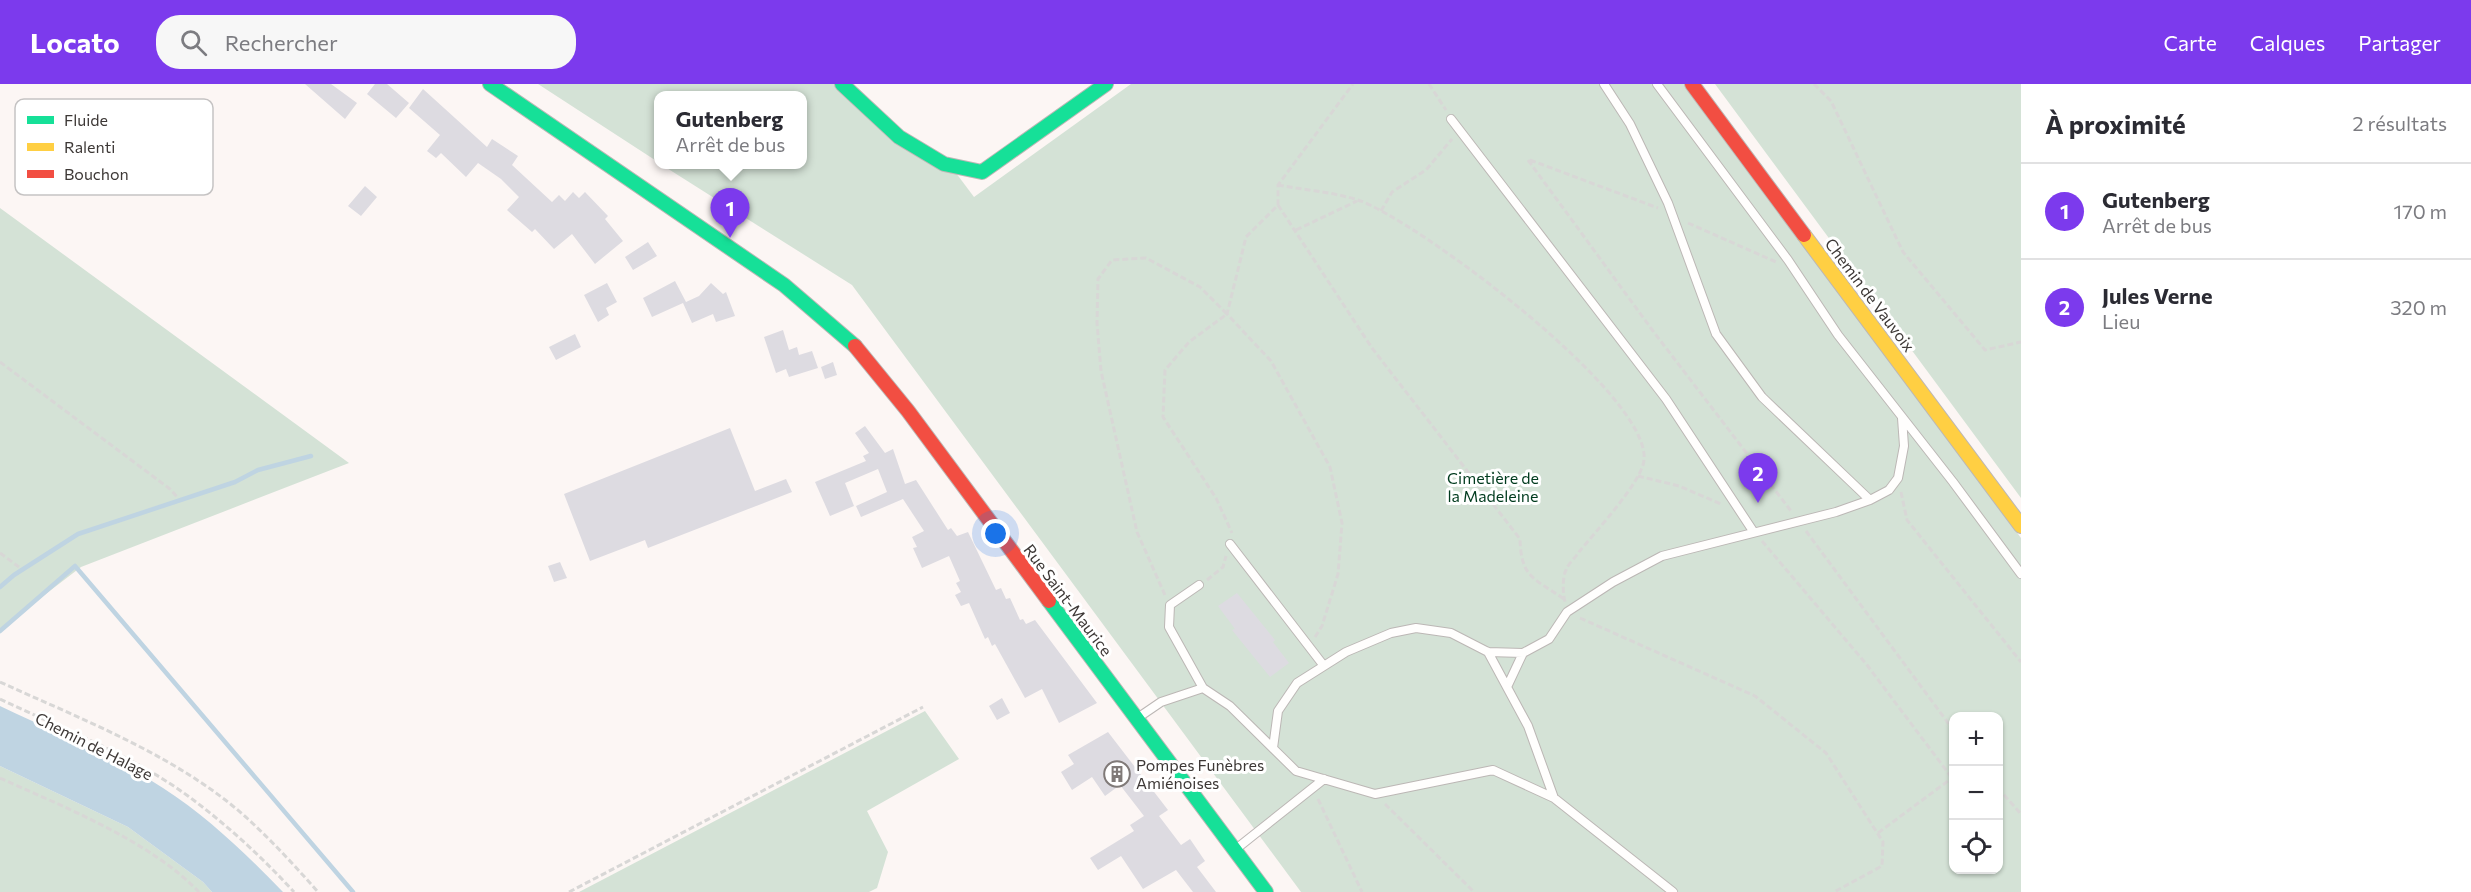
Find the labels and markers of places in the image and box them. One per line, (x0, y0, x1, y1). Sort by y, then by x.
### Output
pin: 1 (710, 188, 750, 238)
pin: 2 (1738, 454, 1778, 503)
place label: Pompes Funèbres Amiénoises (1136, 755, 1264, 792)
building icon: Pompes Funèbres Amiénoises (1102, 759, 1132, 789)

